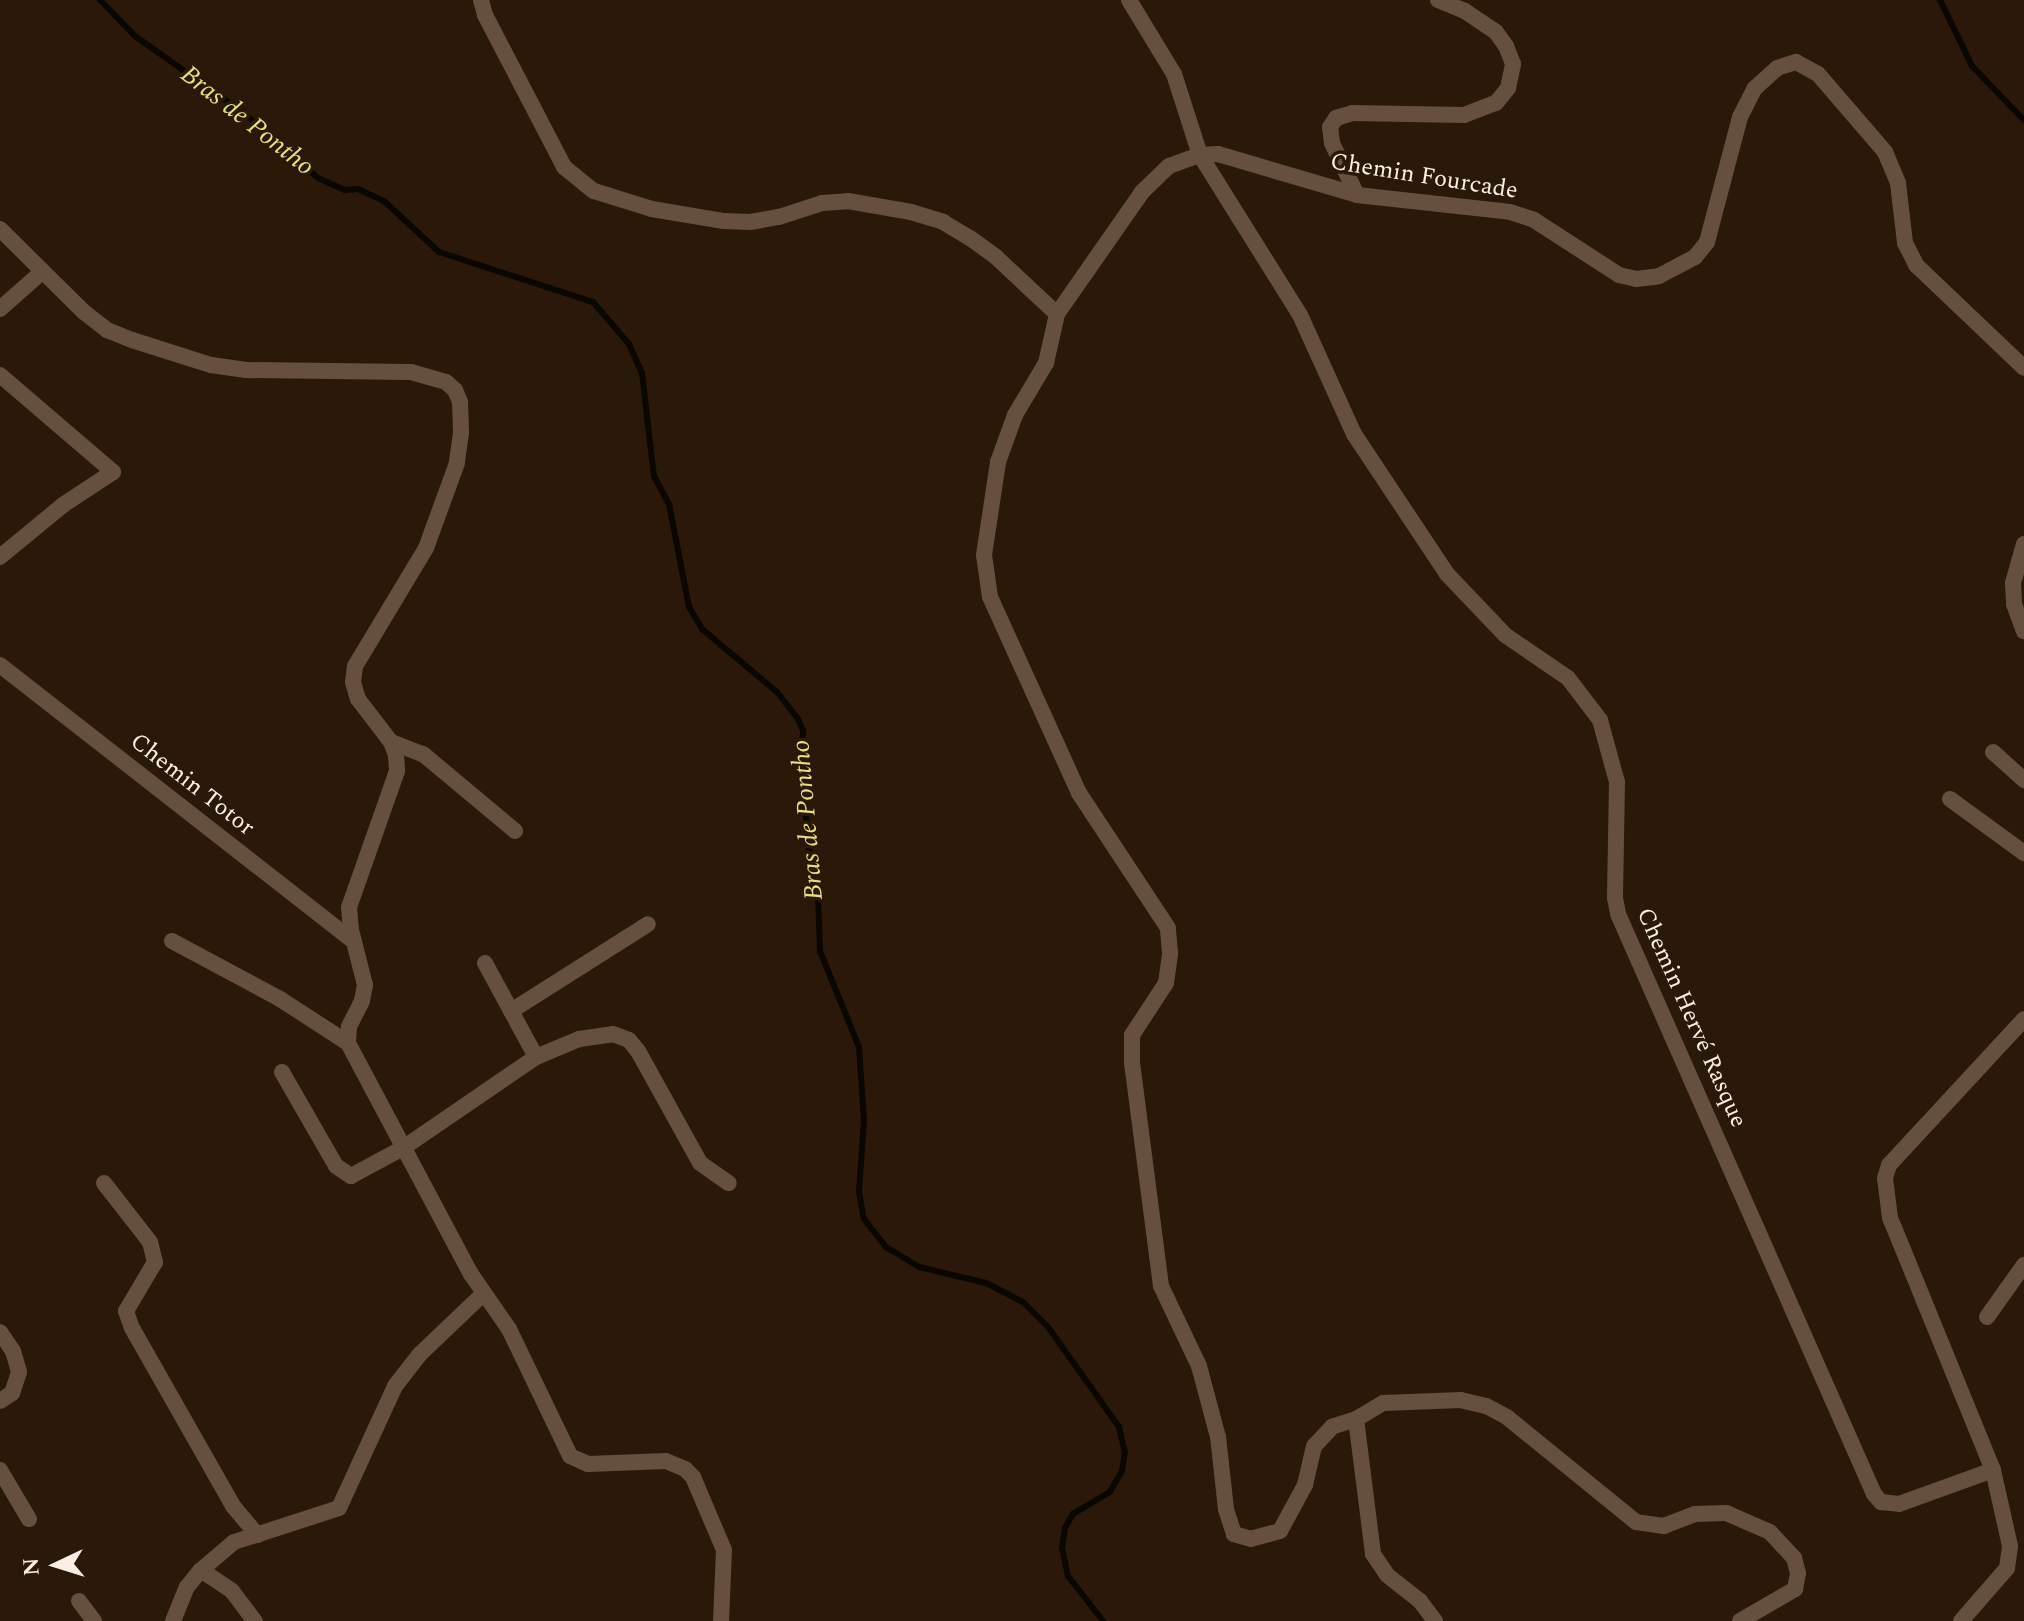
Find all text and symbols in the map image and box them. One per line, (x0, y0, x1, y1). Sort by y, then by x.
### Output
water label: Bras de Pontho (174, 59, 320, 183)
street label: Chemin Fourcade (1328, 148, 1520, 206)
street label: Chemin Totor (124, 728, 260, 842)
water label: Bras de Pontho (785, 738, 831, 902)
street label: Chemin Hervé Rasque (1630, 904, 1752, 1132)
north arrow (16, 1525, 96, 1605)
text: N (14, 1557, 49, 1577)

